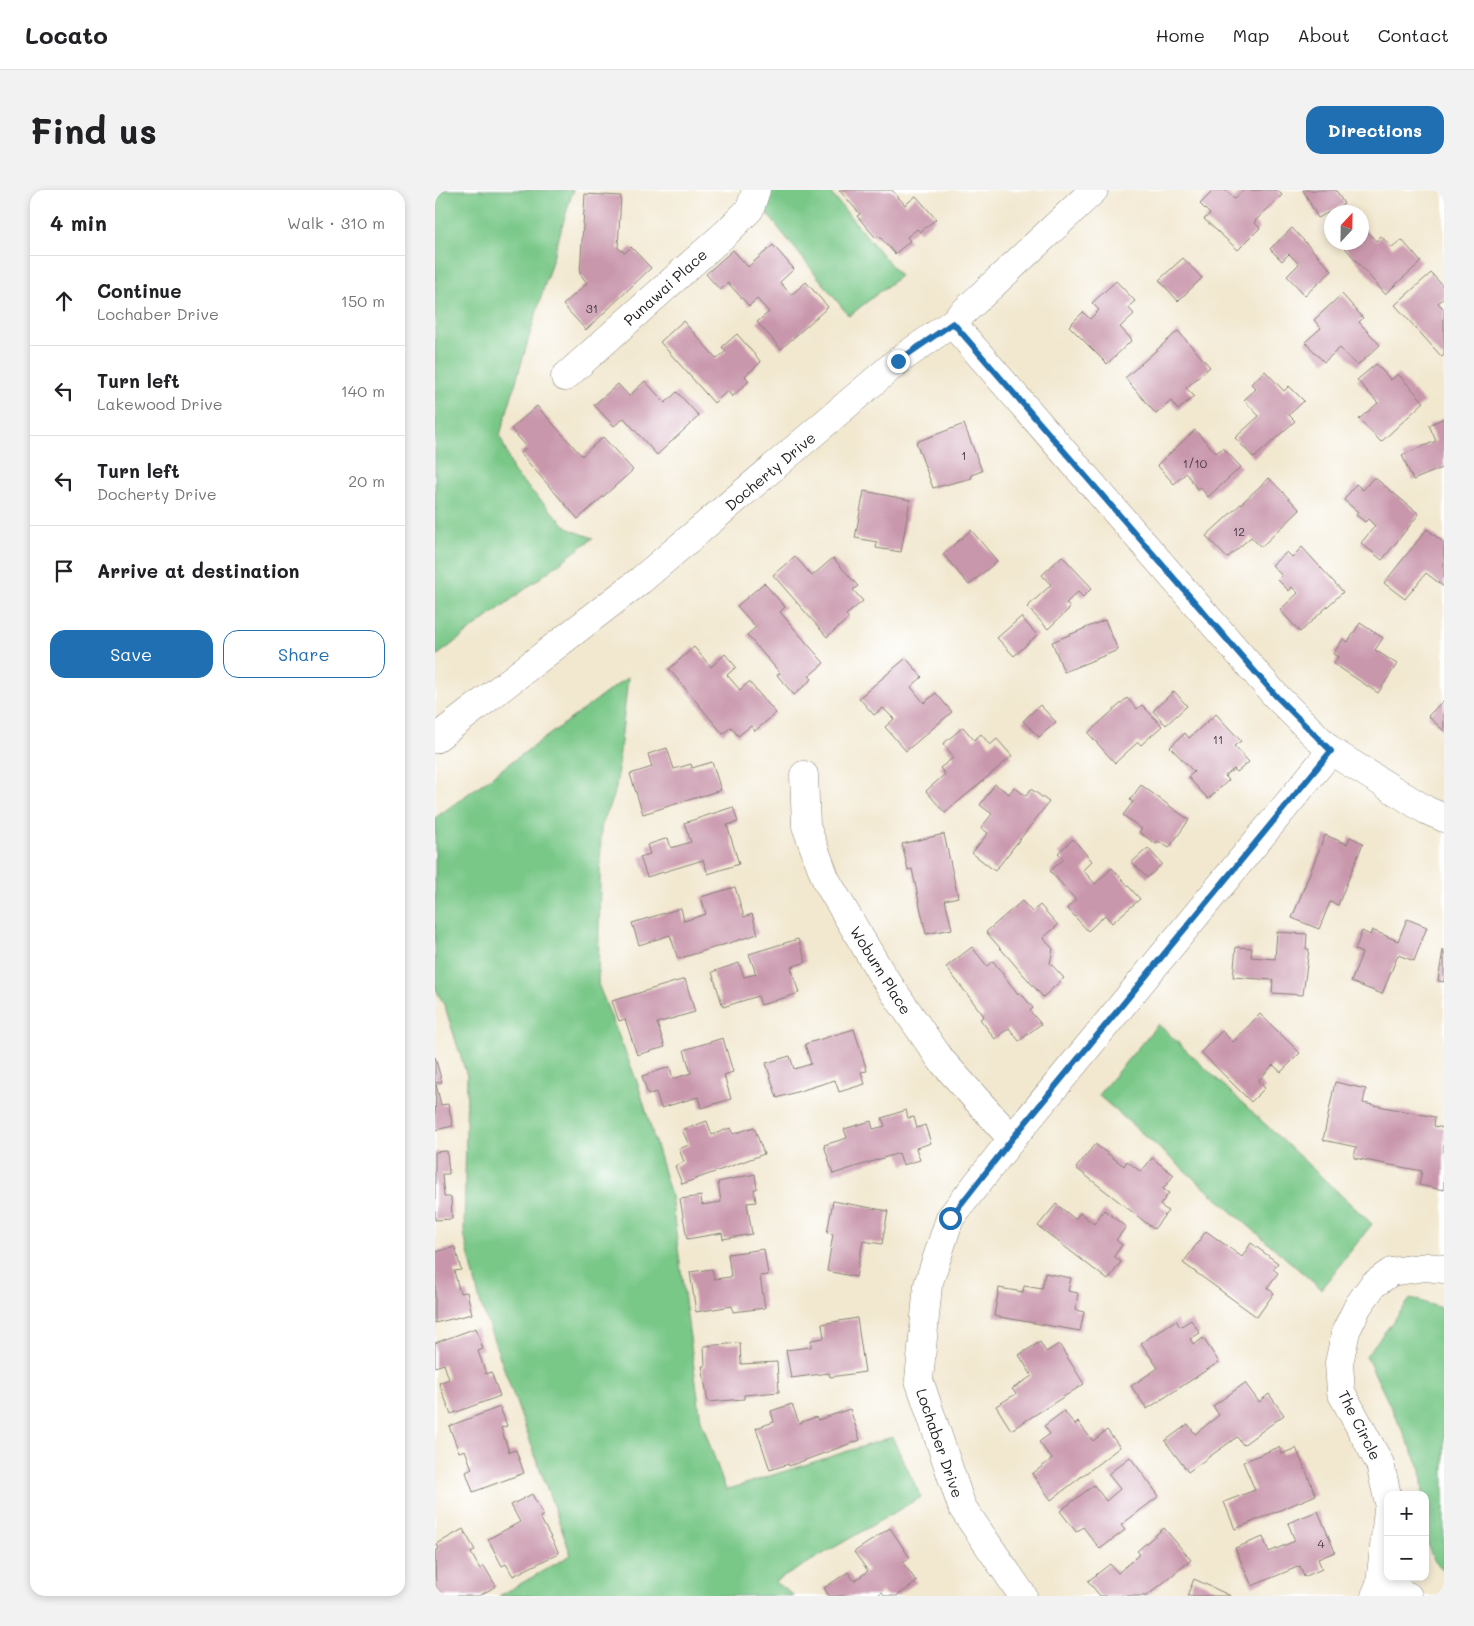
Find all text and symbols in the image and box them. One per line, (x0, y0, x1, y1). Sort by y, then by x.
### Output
text: Locato (25, 19, 108, 50)
text: Home (1156, 23, 1205, 47)
text: Map (1233, 23, 1269, 47)
text: About (1297, 23, 1350, 47)
text: Contact (1378, 23, 1449, 47)
button: Directions (1306, 106, 1444, 154)
text: Find us (30, 107, 157, 153)
north arrow (1324, 205, 1369, 250)
text: 4 min (50, 209, 107, 236)
text: Walk · 310 m (287, 212, 385, 233)
street label: Punawai Place (619, 244, 711, 330)
text: Continue (97, 278, 182, 303)
icon: ahead (50, 287, 78, 315)
text: 150 m (341, 290, 385, 311)
house number: 31 (586, 300, 598, 316)
text: Lochaber Drive (97, 303, 219, 324)
route end (887, 350, 910, 373)
text: Turn left (97, 368, 180, 393)
icon: left (50, 377, 78, 405)
text: 140 m (341, 380, 385, 401)
text: Lakewood Drive (97, 393, 223, 414)
street label: Docherty Drive (721, 427, 819, 515)
house number: 1 (961, 447, 967, 463)
house number: 1/10 (1183, 455, 1208, 471)
text: Turn left (97, 458, 180, 483)
icon: left (50, 467, 78, 495)
text: 20 m (348, 470, 385, 491)
text: Docherty Drive (97, 483, 217, 504)
house number: 12 (1233, 523, 1245, 539)
icon: arrive (50, 557, 78, 585)
text: Arrive at destination (97, 558, 300, 583)
button: Save (50, 630, 213, 678)
button: Share (223, 630, 385, 678)
house number: 11 (1213, 731, 1223, 747)
street label: Woburn Place (846, 922, 916, 1018)
route start (939, 1207, 962, 1230)
street label: Lochaber Drive (912, 1386, 968, 1500)
street label: The Circle (1334, 1387, 1386, 1463)
map controls (1384, 1491, 1429, 1581)
button: + (1384, 1491, 1429, 1536)
house number: 4 (1317, 1535, 1325, 1551)
button: − (1384, 1536, 1429, 1581)

